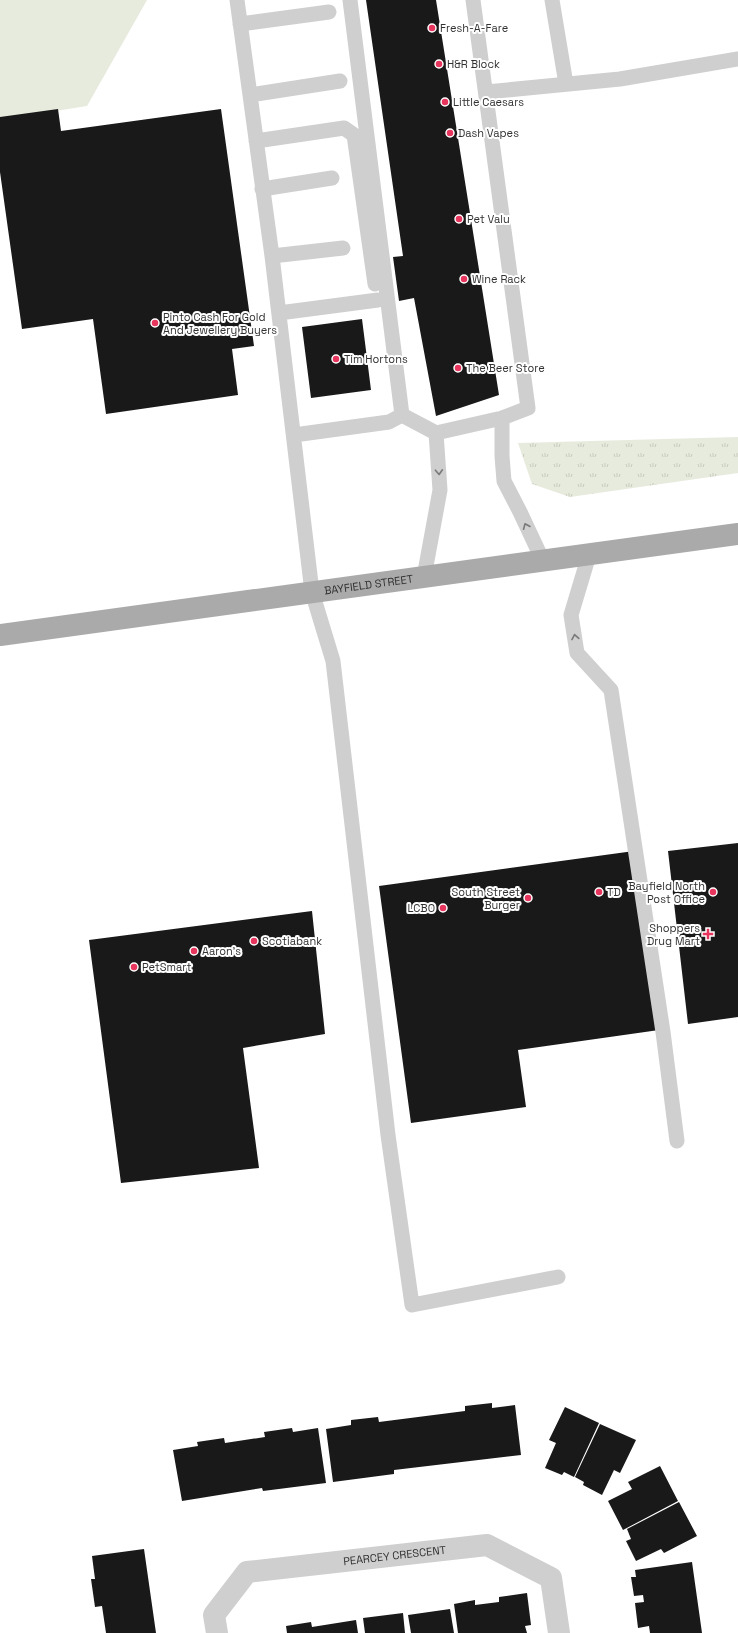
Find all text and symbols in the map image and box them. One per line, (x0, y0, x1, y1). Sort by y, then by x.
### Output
place label: Fresh-A-Fare (440, 21, 508, 35)
marker: Fresh-A-Fare (427, 23, 437, 33)
place label: H&R Block (447, 57, 500, 71)
marker: H&R Block (434, 59, 444, 69)
place label: Little Caesars (453, 95, 524, 109)
marker: Little Caesars (440, 97, 450, 107)
place label: Dash Vapes (458, 126, 519, 140)
marker: Dash Vapes (445, 128, 455, 138)
place label: Pet Valu (467, 212, 510, 226)
marker: Pet Valu (454, 214, 464, 224)
place label: Wine Rack (472, 272, 526, 286)
marker: Wine Rack (459, 274, 469, 284)
place label: Pinto Cash For Gold And Jewellery Buyers (163, 310, 277, 337)
marker: Pinto Cash For Gold And Jewellery Buyers (150, 318, 160, 328)
place label: Tim Hortons (344, 352, 408, 366)
marker: Tim Hortons (331, 354, 341, 364)
place label: The Beer Store (466, 361, 545, 375)
marker: The Beer Store (453, 363, 463, 373)
one-way arrow (434, 469, 443, 475)
one-way arrow (523, 523, 531, 530)
street label: BAYFIELD STREET (323, 571, 415, 598)
one-way arrow (571, 634, 579, 640)
place label: Bayfield North Post Office (628, 879, 705, 906)
place label: South Street Burger (451, 885, 520, 912)
place label: TD (607, 885, 621, 899)
marker: TD (594, 887, 604, 897)
marker: Bayfield North Post Office (708, 887, 718, 897)
marker: South Street Burger (523, 893, 533, 903)
place label: LCBO (408, 901, 435, 915)
marker: LCBO (438, 903, 448, 913)
place label: Shoppers Drug Mart (647, 921, 700, 948)
marker: Shoppers Drug Mart (703, 929, 713, 939)
place label: Scotiabank (262, 934, 322, 948)
marker: Scotiabank (249, 936, 259, 946)
place label: Aaron's (202, 944, 241, 958)
marker: Aaron's (189, 946, 199, 956)
place label: PetSmart (142, 960, 192, 974)
marker: PetSmart (129, 962, 139, 972)
street label: PEARCEY CRESCENT (342, 1543, 447, 1568)

